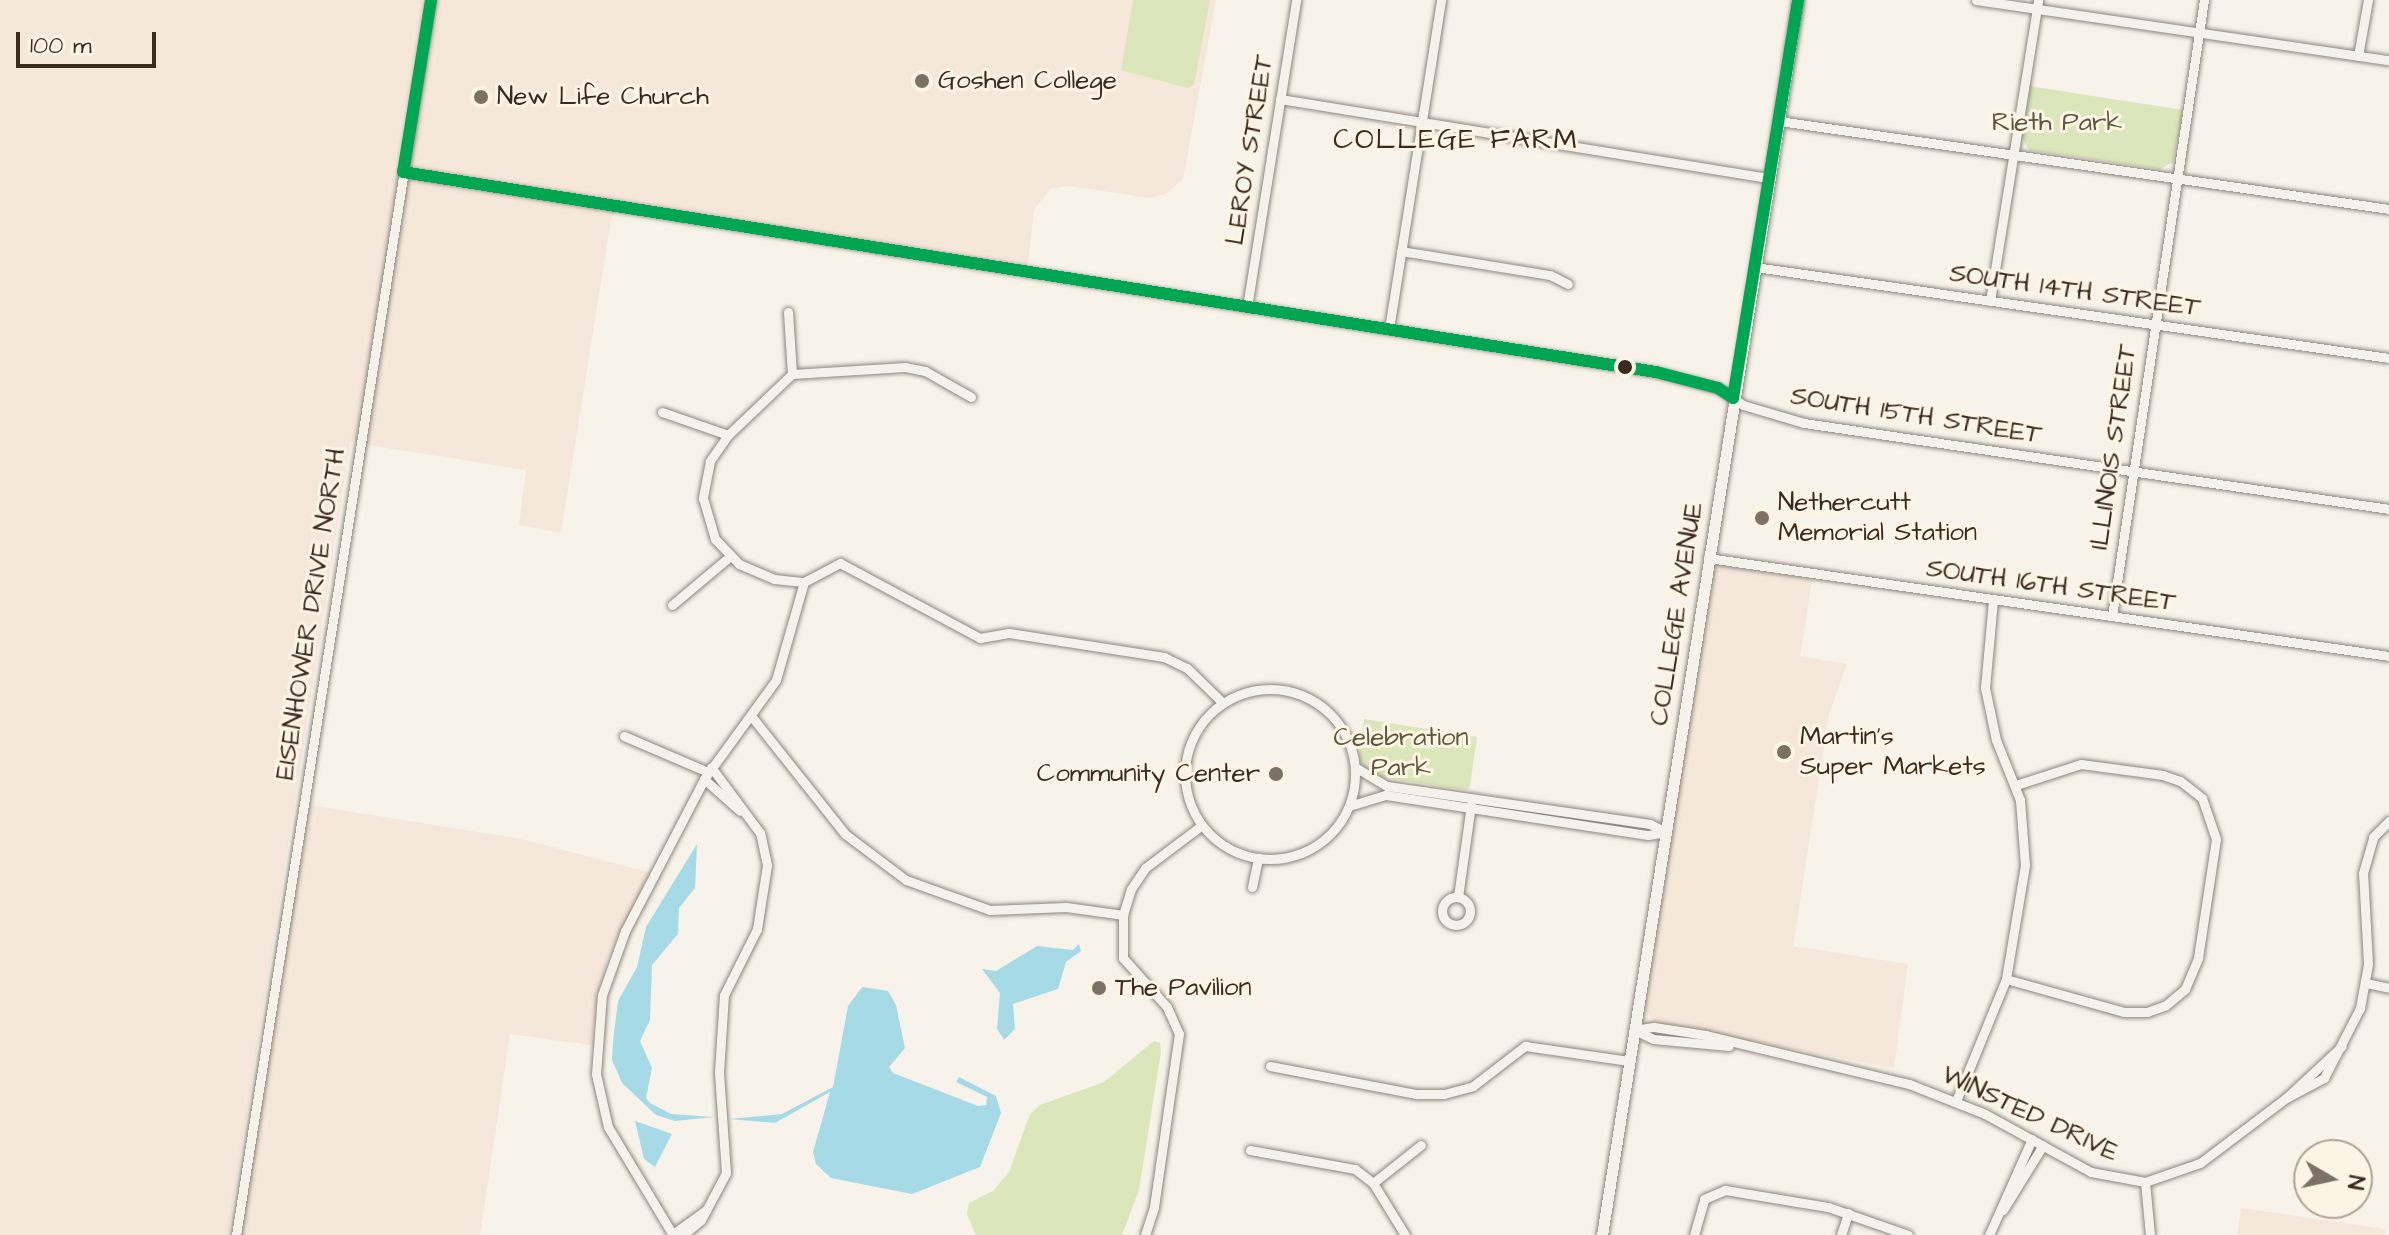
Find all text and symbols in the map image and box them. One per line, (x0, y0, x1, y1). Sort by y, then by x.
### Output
scale bar (20, 16, 160, 66)
text: 100 m (30, 29, 92, 63)
street label: LEROY STREET (1220, 53, 1280, 247)
place label: Goshen College (938, 65, 1117, 97)
marker: Goshen College (913, 72, 931, 90)
place label: New Life Church (497, 81, 709, 113)
marker: New Life Church (472, 88, 490, 106)
park label: Rieth Park (1992, 107, 2122, 139)
district label: COLLEGE FARM (1333, 123, 1579, 157)
street label: SOUTH 14TH STREET (1948, 258, 2202, 324)
street label: ILLINOIS STREET (2084, 342, 2144, 552)
unlabelled marker (1617, 359, 1633, 375)
street label: SOUTH 15TH STREET (1788, 381, 2044, 451)
street label: EISENHOWER DRIVE NORTH (269, 446, 353, 782)
place label: Nethercutt Memorial Station (1778, 487, 1977, 548)
street label: COLLEGE AVENUE (1644, 500, 1710, 728)
marker: Nethercutt Memorial Station (1753, 509, 1771, 527)
street label: SOUTH 16TH STREET (1924, 553, 2178, 619)
place label: Martin's Super Markets (1800, 721, 1986, 782)
park label: Celebration Park (1334, 722, 1468, 784)
marker: Martin's Super Markets (1775, 743, 1793, 761)
place label: Community Center (1037, 758, 1260, 790)
marker: Community Center (1267, 765, 1285, 783)
place label: The Pavilion (1115, 972, 1251, 1004)
marker: The Pavilion (1090, 979, 1108, 997)
street label: WINSTED DRIVE (1937, 1059, 2123, 1169)
north arrow (2293, 1139, 2373, 1219)
text: N (2339, 1173, 2372, 1192)

